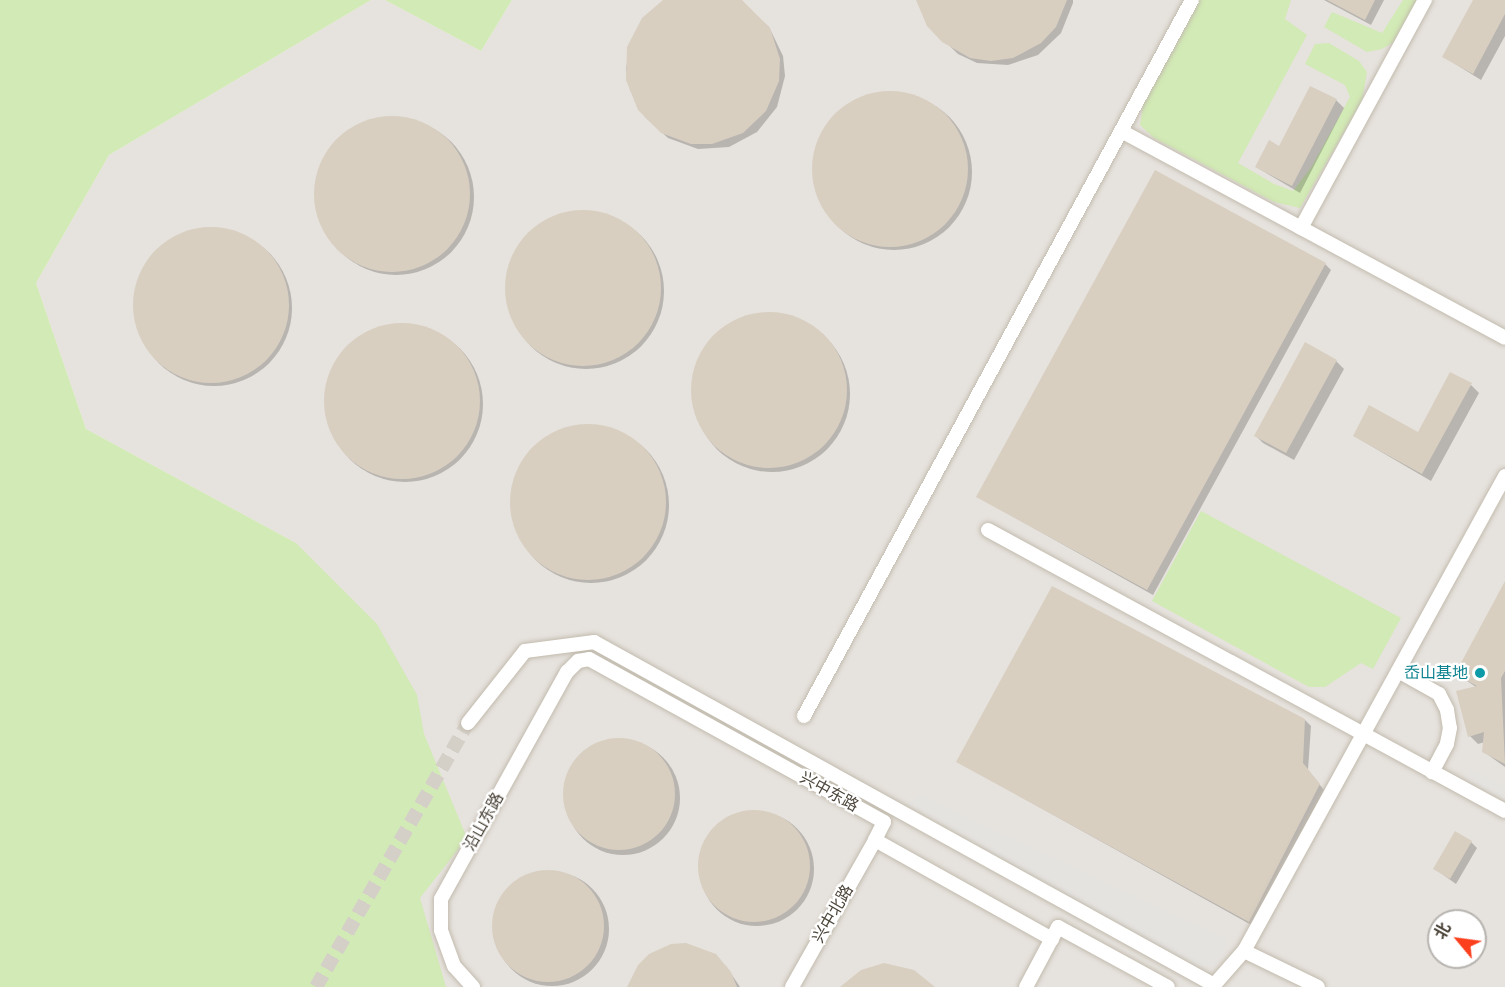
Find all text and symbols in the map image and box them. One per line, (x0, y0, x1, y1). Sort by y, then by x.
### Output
place label: 岙山基地 (1404, 663, 1468, 683)
marker: 岙山基地 (1473, 666, 1487, 680)
street label: 兴中东路 (796, 768, 862, 816)
street label: 沿山东路 (460, 789, 508, 855)
street label: 兴中北路 (809, 881, 857, 947)
north arrow (1427, 909, 1487, 969)
text: 北 (1431, 920, 1454, 942)

